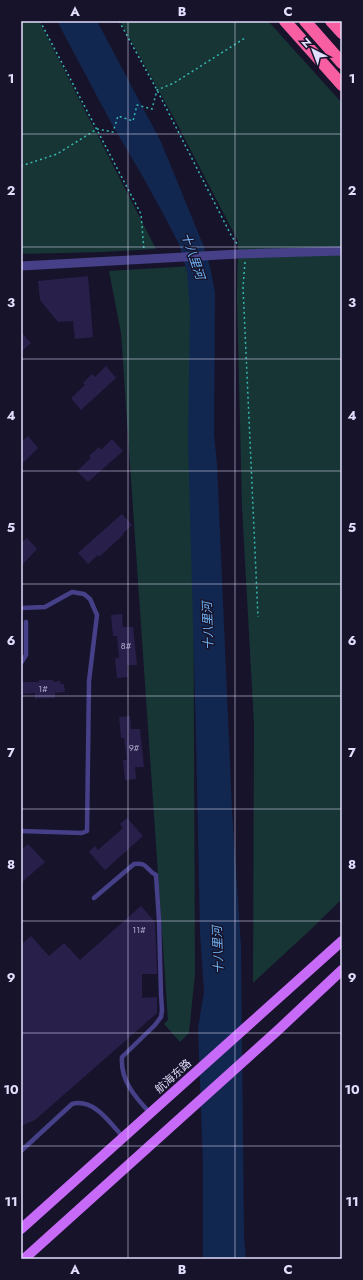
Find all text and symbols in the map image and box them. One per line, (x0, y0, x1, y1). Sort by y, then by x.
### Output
text: A (69, 2, 80, 21)
text: B (178, 2, 187, 21)
text: C (283, 2, 293, 21)
north arrow (293, 30, 333, 70)
text: N (298, 34, 315, 51)
text: 1 (8, 69, 14, 88)
text: 1 (349, 69, 355, 88)
text: 2 (7, 181, 15, 200)
text: 2 (348, 181, 356, 200)
water label: 十八里河 (177, 230, 210, 284)
text: 3 (7, 293, 15, 312)
text: 3 (348, 293, 356, 312)
text: 4 (6, 406, 16, 425)
text: 4 (347, 406, 357, 425)
text: 5 (7, 518, 15, 537)
text: 5 (348, 518, 356, 537)
water label: 十八里河 (198, 600, 218, 650)
text: 6 (7, 631, 16, 650)
text: 6 (348, 631, 357, 650)
house number: 8# (121, 639, 132, 652)
house number: 1# (38, 682, 48, 695)
house number: 9# (129, 741, 140, 754)
text: 7 (7, 743, 15, 762)
text: 7 (348, 743, 356, 762)
text: 8 (7, 855, 15, 874)
text: 8 (348, 855, 356, 874)
house number: 11# (132, 923, 146, 936)
water label: 十八里河 (208, 924, 228, 974)
text: 9 (7, 968, 16, 987)
text: 9 (348, 968, 357, 987)
street label: 航海东路 (151, 1055, 195, 1097)
text: 10 (3, 1080, 19, 1099)
text: 10 (344, 1080, 360, 1099)
text: 11 (4, 1192, 18, 1211)
text: 11 (345, 1192, 359, 1211)
text: A (69, 1260, 80, 1279)
text: B (178, 1260, 187, 1279)
text: C (283, 1260, 293, 1279)

